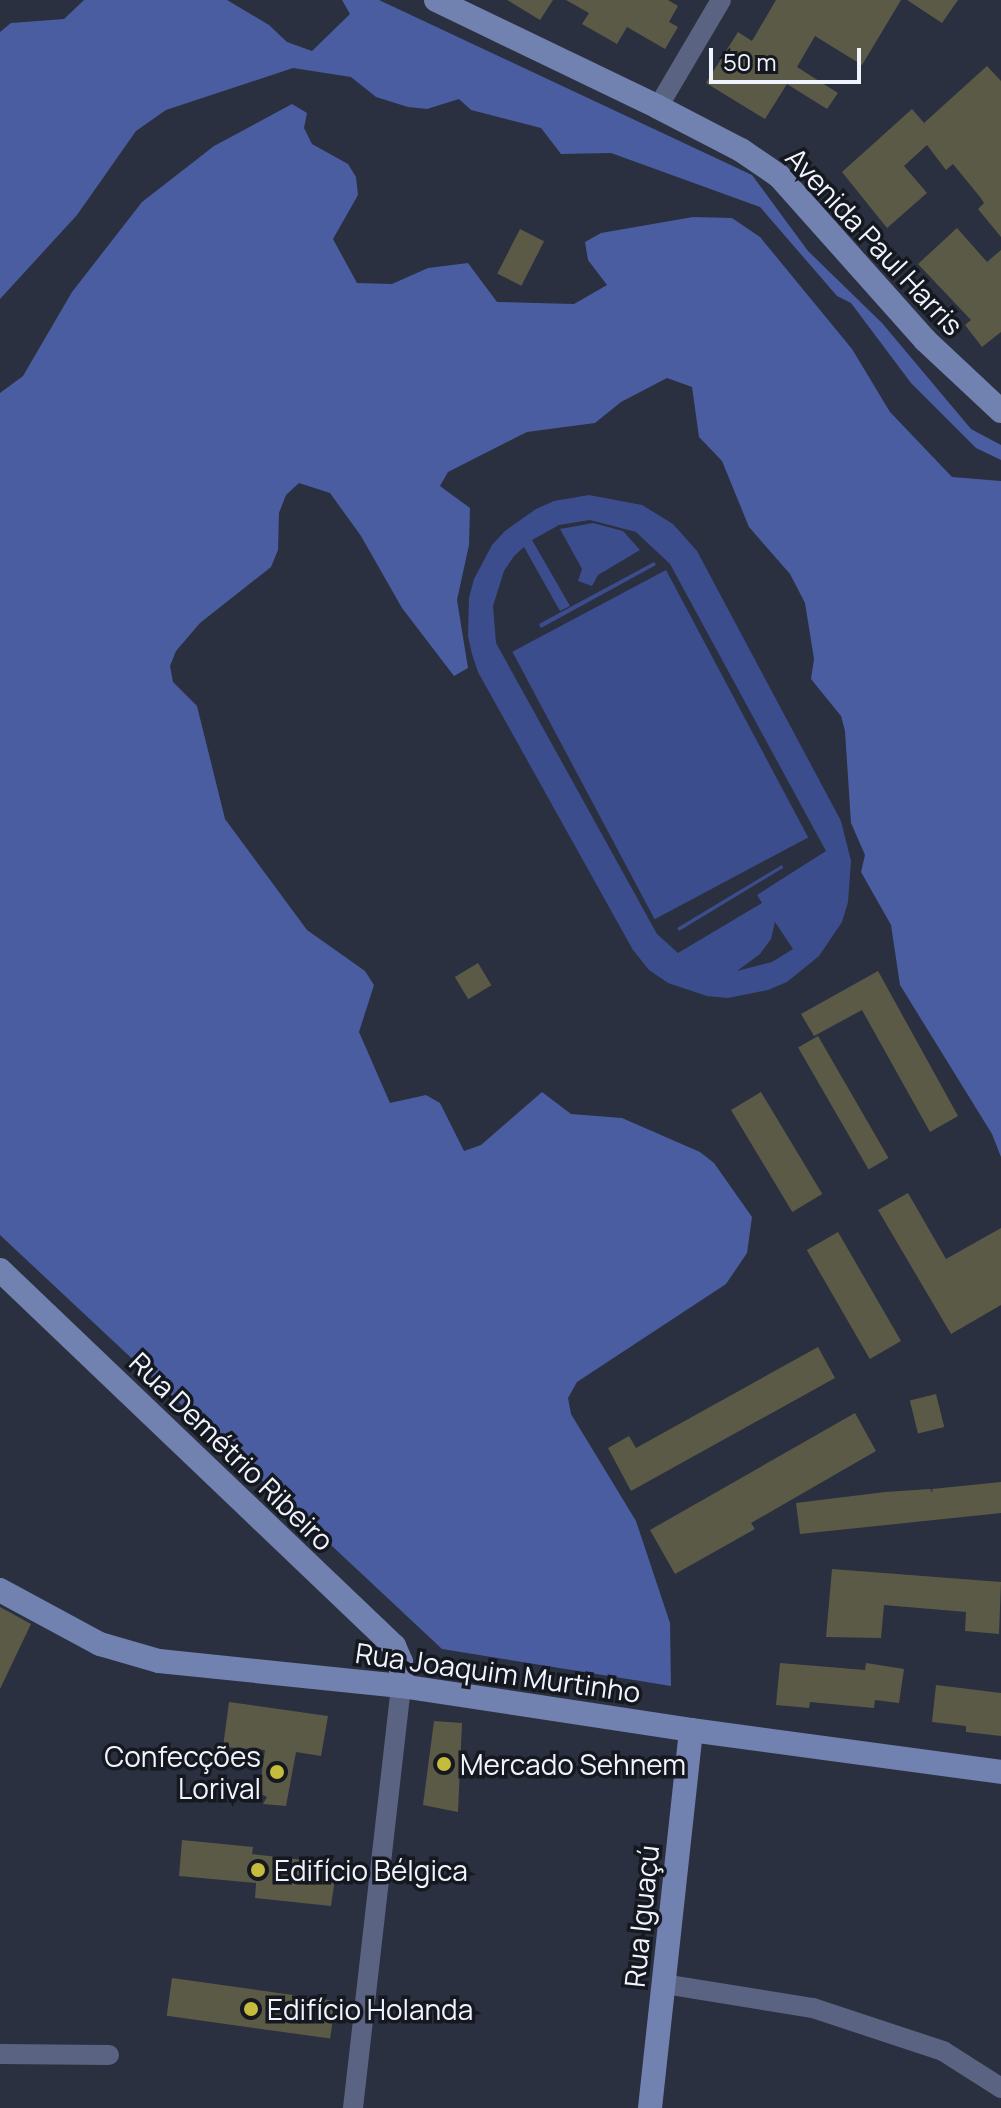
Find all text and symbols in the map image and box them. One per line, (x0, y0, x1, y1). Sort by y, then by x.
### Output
scale bar (713, 32, 865, 82)
text: 50 m (723, 45, 777, 78)
street label: Avenida Paul Harris (780, 140, 970, 342)
street label: Rua Demétrio Ribeiro (123, 1345, 341, 1557)
street label: Rua Joaquim Murtinho (353, 1635, 643, 1709)
place label: Confecções Lorival (104, 1739, 261, 1805)
place label: Mercado Sehnem (460, 1747, 686, 1781)
marker: Mercado Sehnem (435, 1755, 453, 1773)
marker: Confecções Lorival (268, 1763, 286, 1781)
street label: Rua Iguaçú (617, 1843, 665, 1989)
place label: Edifício Bélgica (274, 1853, 468, 1887)
marker: Edifício Bélgica (249, 1861, 267, 1879)
place label: Edifício Holanda (267, 1992, 473, 2026)
marker: Edifício Holanda (242, 2000, 260, 2018)

